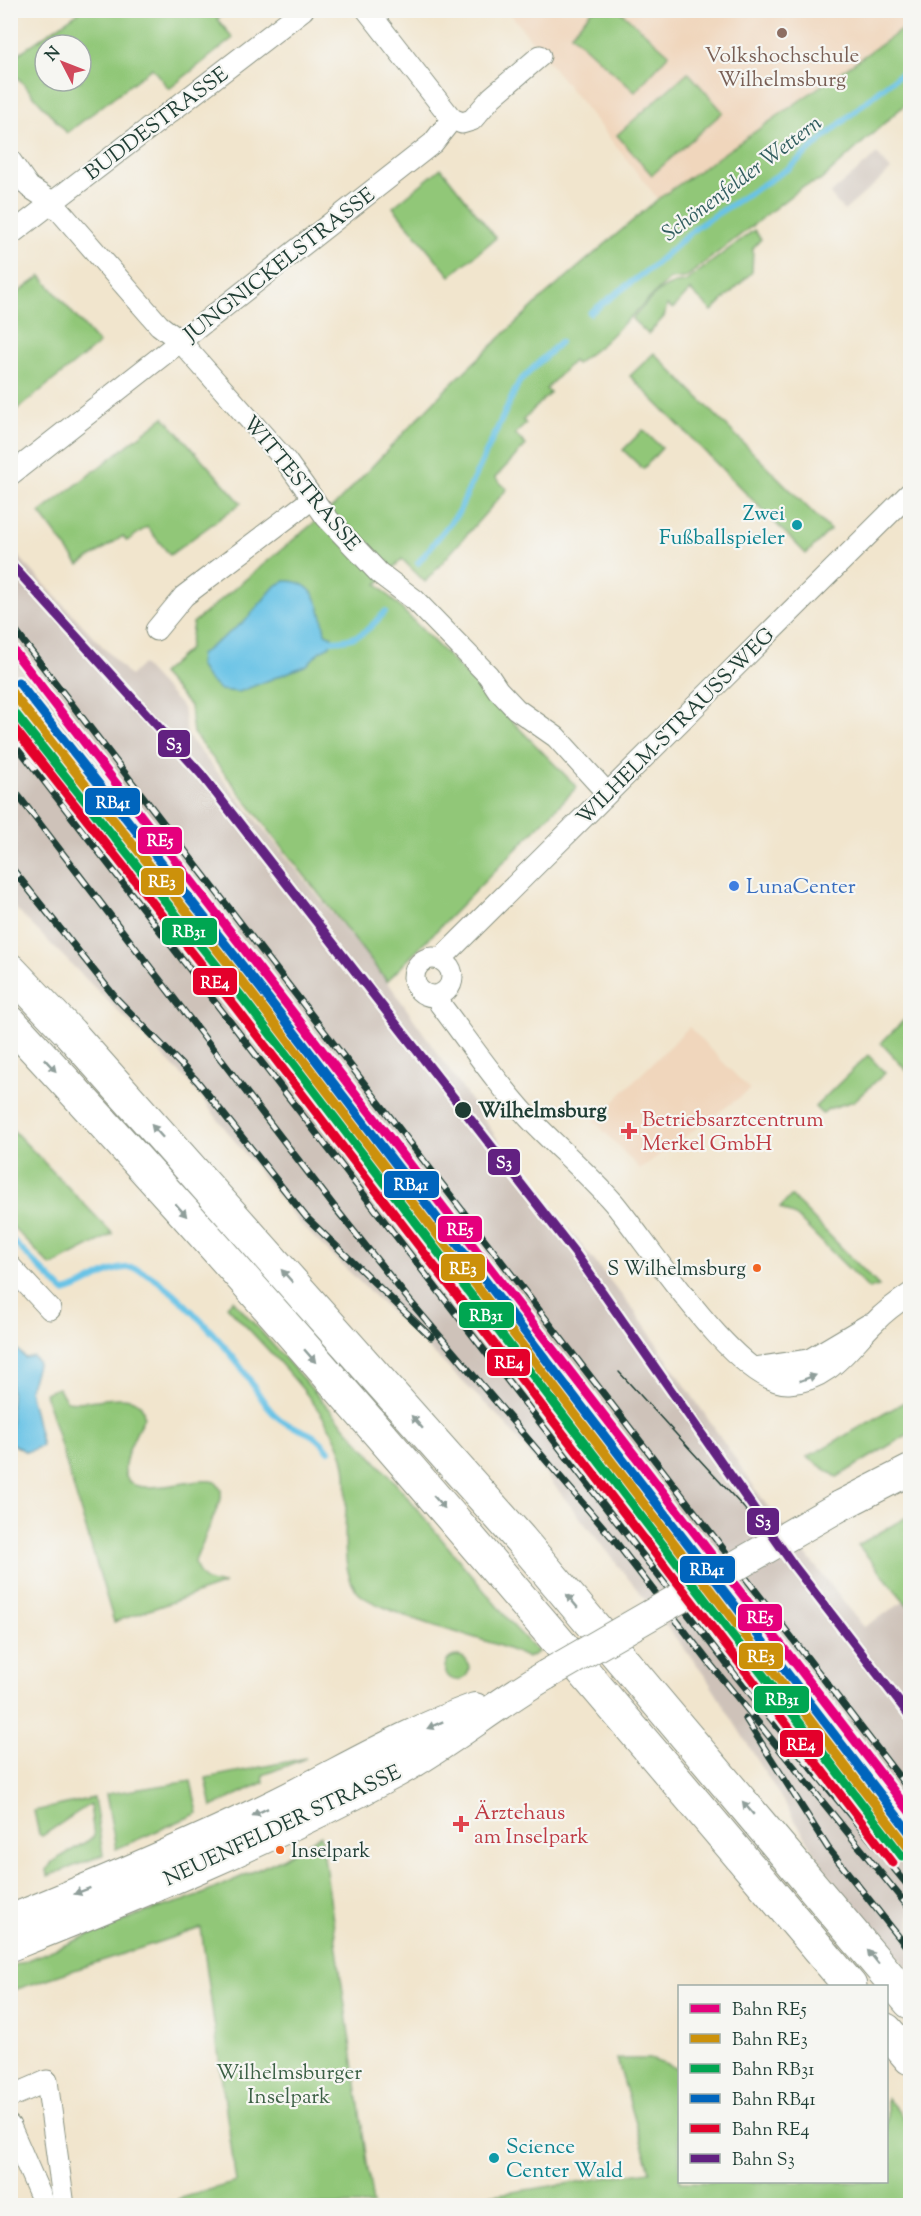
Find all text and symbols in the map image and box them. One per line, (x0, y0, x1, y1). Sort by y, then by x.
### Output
marker: Volkshochschule Wilhelmsburg (775, 26, 789, 40)
north arrow (33, 33, 93, 93)
text: N (41, 42, 67, 67)
place label: Volkshochschule Wilhelmsburg (705, 42, 859, 96)
street label: BUDDESTRASSE (79, 60, 236, 189)
water label: Schönenfelder Wettern (656, 108, 830, 250)
street label: JUNGNICKELSTRASSE (178, 181, 382, 350)
street label: WITTESTRASSE (235, 410, 367, 559)
place label: Zwei Fußballspieler (659, 500, 785, 554)
marker: Zwei Fußballspieler (790, 518, 804, 532)
street label: WILHELM-STRAUSS-WEG (571, 622, 782, 833)
line badge: S3 (157, 729, 191, 758)
text: S3 (166, 735, 183, 758)
line badge: RB41 (84, 787, 141, 816)
text: RB41 (96, 793, 131, 816)
line badge: RE5 (137, 826, 183, 855)
text: RE5 (147, 831, 174, 854)
line badge: RE3 (140, 867, 185, 896)
text: RE3 (148, 872, 176, 895)
place label: LunaCenter (746, 873, 856, 903)
marker: LunaCenter (727, 879, 741, 893)
line badge: RB31 (161, 917, 218, 946)
text: RB31 (172, 922, 206, 945)
line badge: RE4 (192, 967, 238, 996)
text: RE4 (200, 973, 230, 996)
one-way arrow (43, 1057, 57, 1071)
place label: Wilhelmsburg (478, 1097, 607, 1127)
marker: Wilhelmsburg (453, 1100, 473, 1120)
place label: Betriebsarztcentrum Merkel GmbH (642, 1106, 824, 1160)
marker: Betriebsarztcentrum Merkel GmbH (620, 1122, 638, 1140)
one-way arrow (151, 1124, 164, 1139)
line badge: S3 (487, 1148, 521, 1176)
text: S3 (496, 1153, 513, 1176)
line badge: RB41 (383, 1170, 440, 1199)
text: RB41 (394, 1175, 429, 1198)
one-way arrow (174, 1202, 187, 1217)
line badge: RE5 (437, 1215, 483, 1243)
text: RE5 (447, 1220, 474, 1243)
line badge: RE3 (440, 1253, 486, 1282)
place label: S Wilhelmsburg (607, 1256, 746, 1285)
text: RE3 (449, 1259, 477, 1282)
marker: S Wilhelmsburg (751, 1262, 763, 1274)
one-way arrow (281, 1269, 294, 1284)
line badge: RB31 (458, 1301, 515, 1329)
text: RB31 (469, 1306, 503, 1329)
one-way arrow (303, 1348, 316, 1363)
line badge: RE4 (486, 1348, 531, 1377)
text: RE4 (494, 1353, 524, 1376)
one-way arrow (800, 1373, 818, 1383)
one-way arrow (411, 1415, 424, 1430)
one-way arrow (432, 1494, 445, 1509)
line badge: S3 (746, 1507, 780, 1536)
text: S3 (755, 1512, 772, 1535)
line badge: RB41 (679, 1555, 736, 1584)
text: RB41 (690, 1560, 725, 1583)
one-way arrow (566, 1593, 579, 1609)
line badge: RE5 (737, 1603, 783, 1632)
text: RE5 (747, 1608, 774, 1631)
line badge: RE3 (738, 1642, 784, 1670)
text: RE3 (747, 1647, 775, 1670)
line badge: RB31 (753, 1685, 810, 1714)
text: RB31 (765, 1690, 799, 1713)
one-way arrow (425, 1720, 443, 1730)
line badge: RE4 (779, 1729, 824, 1758)
text: RE4 (786, 1735, 816, 1758)
street label: NEUENFELDER STRASSE (159, 1758, 407, 1895)
place label: Ärztehaus am Inselpark (474, 1799, 589, 1853)
one-way arrow (741, 1800, 754, 1816)
one-way arrow (252, 1807, 269, 1816)
marker: Ärztehaus am Inselpark (452, 1815, 470, 1833)
place label: Inselpark (291, 1838, 370, 1867)
marker: Inselpark (274, 1844, 286, 1856)
one-way arrow (73, 1887, 91, 1897)
one-way arrow (867, 1950, 880, 1965)
legend (678, 1985, 888, 2183)
text: Bahn RE5 (732, 1998, 807, 2024)
text: Bahn RE3 (732, 2028, 808, 2054)
text: Bahn RB31 (732, 2058, 814, 2084)
park label: Wilhelmsburger Inselpark (216, 2059, 362, 2113)
text: Bahn RB41 (732, 2088, 816, 2114)
text: Bahn RE4 (732, 2118, 810, 2144)
place label: Science Center Wald (506, 2133, 623, 2187)
text: Bahn S3 (732, 2148, 795, 2174)
marker: Science Center Wald (487, 2151, 501, 2165)

